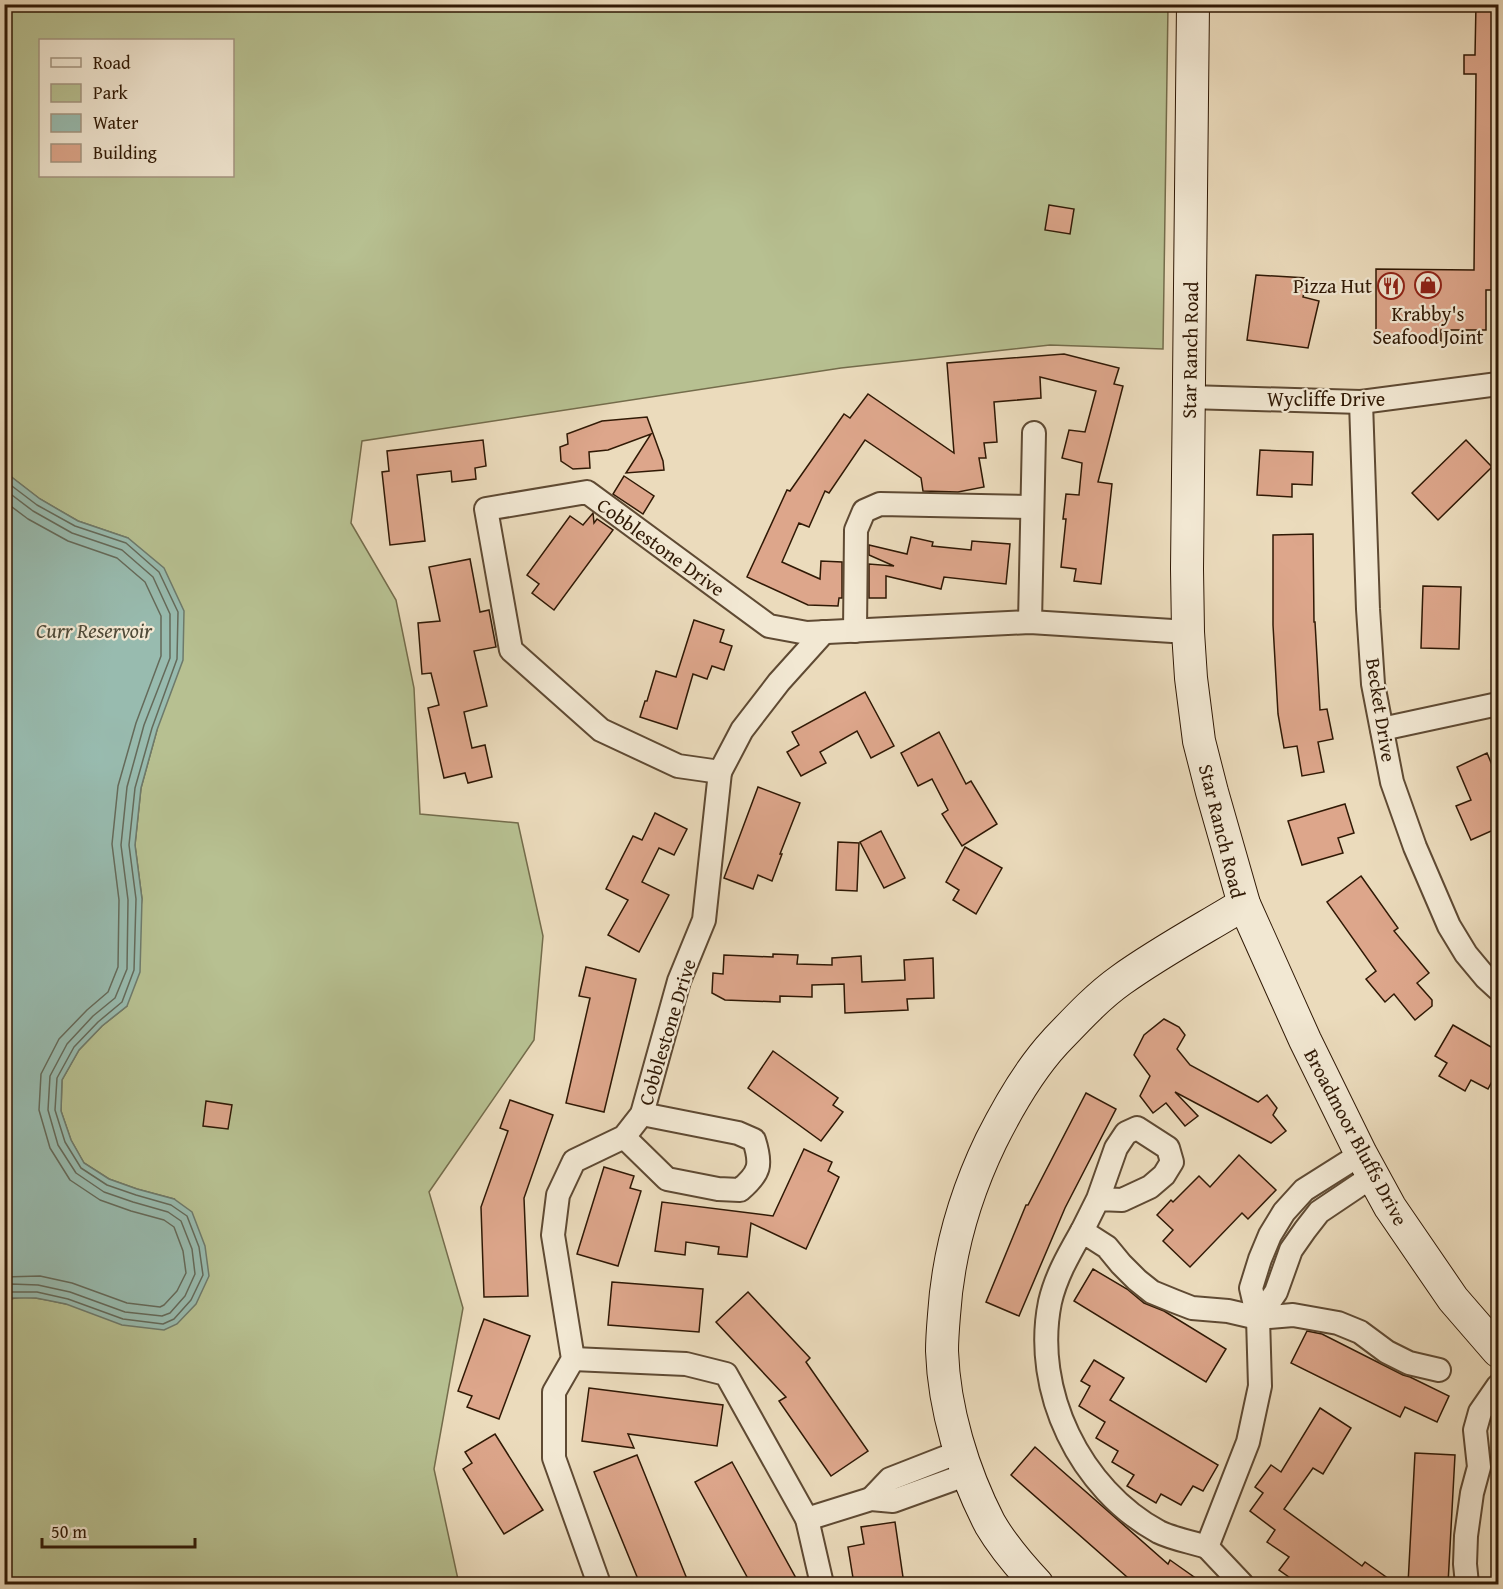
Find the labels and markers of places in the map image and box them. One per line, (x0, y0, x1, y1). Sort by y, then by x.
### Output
shop icon: Krabby's Seafood Joint (1413, 270, 1443, 300)
place label: Pizza Hut (1293, 271, 1372, 300)
restaurant icon: Pizza Hut (1376, 271, 1406, 301)
place label: Krabby's Seafood Joint (1373, 299, 1483, 351)

